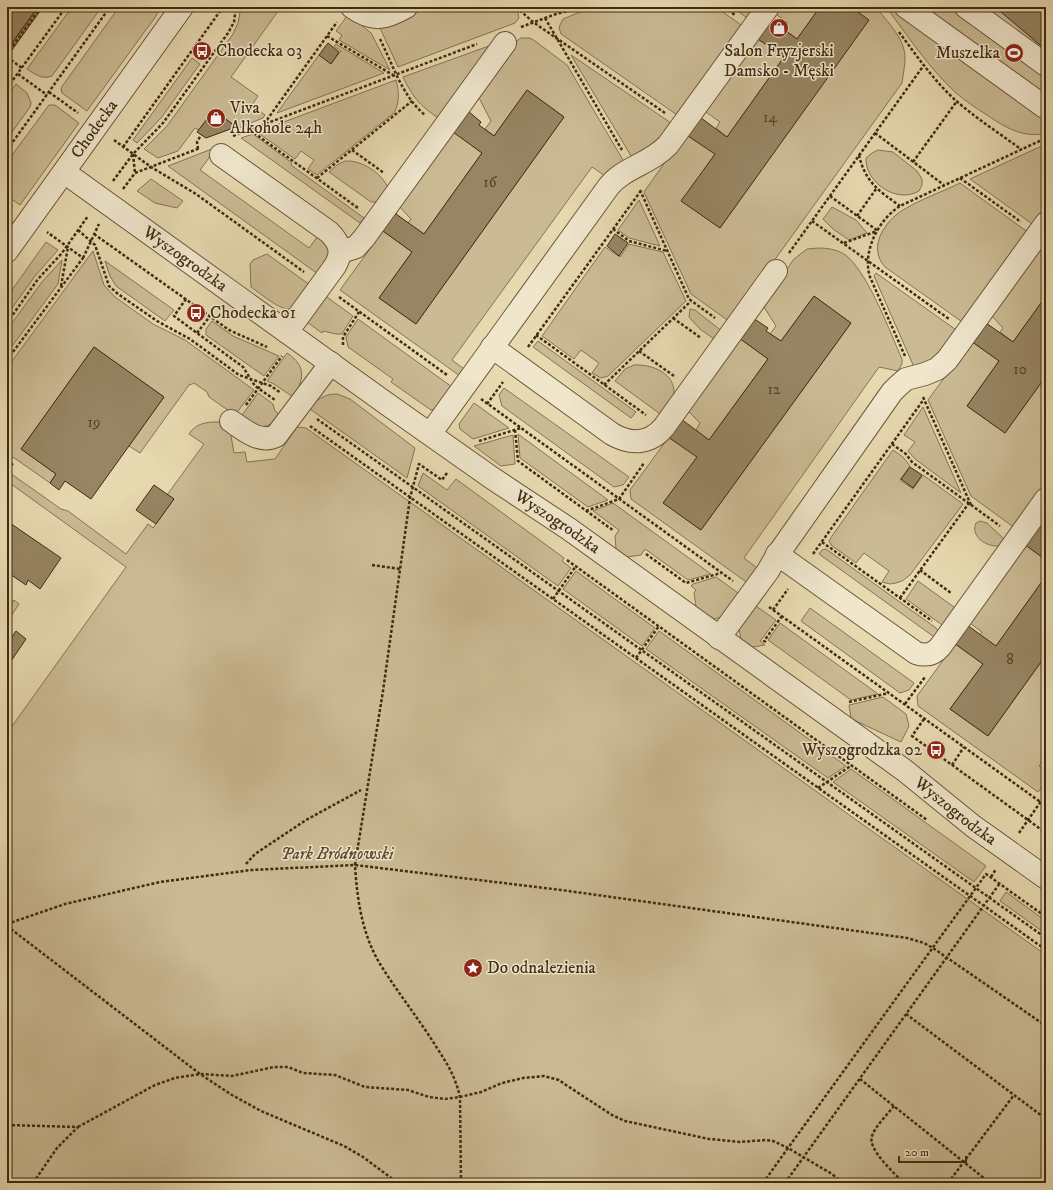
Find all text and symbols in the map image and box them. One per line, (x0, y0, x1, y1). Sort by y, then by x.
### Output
shop icon: Salon Fryzjerski Damsko - Męski (768, 17, 790, 39)
bus stop icon: Chodecka 03 (191, 40, 213, 62)
place label: Chodecka 03 (216, 40, 302, 62)
place label: Salon Fryzjerski Damsko - Męski (724, 40, 834, 82)
place label: Muszelka (936, 42, 1001, 64)
sports icon: Muszelka (1003, 42, 1025, 64)
street label: Chodecka (66, 95, 123, 163)
place label: Viva Alkohole 24h (229, 97, 322, 139)
shop icon: Viva Alkohole 24h (205, 107, 227, 129)
house number: 14 (763, 108, 777, 127)
house number: 16 (483, 173, 498, 192)
street label: Wyszogrodzka (138, 221, 232, 297)
bus stop icon: Chodecka 01 (185, 302, 207, 324)
place label: Chodecka 01 (210, 302, 296, 324)
house number: 10 (1013, 360, 1027, 379)
house number: 12 (768, 380, 781, 399)
house number: 19 (88, 413, 100, 432)
street label: Wyszogrodzka (510, 484, 605, 559)
house number: 8 (1006, 650, 1014, 669)
place label: Wyszogrodzka 02 (801, 739, 923, 761)
bus stop icon: Wyszogrodzka 02 (925, 739, 947, 761)
street label: Wyszogrodzka (909, 771, 1002, 851)
park label: Park Bródnowski (281, 843, 395, 865)
place icon: Do odnalezienia (462, 957, 484, 979)
place label: Do odnalezienia (487, 957, 597, 979)
scale bar (899, 1138, 966, 1164)
text: 20 m (905, 1145, 929, 1160)

